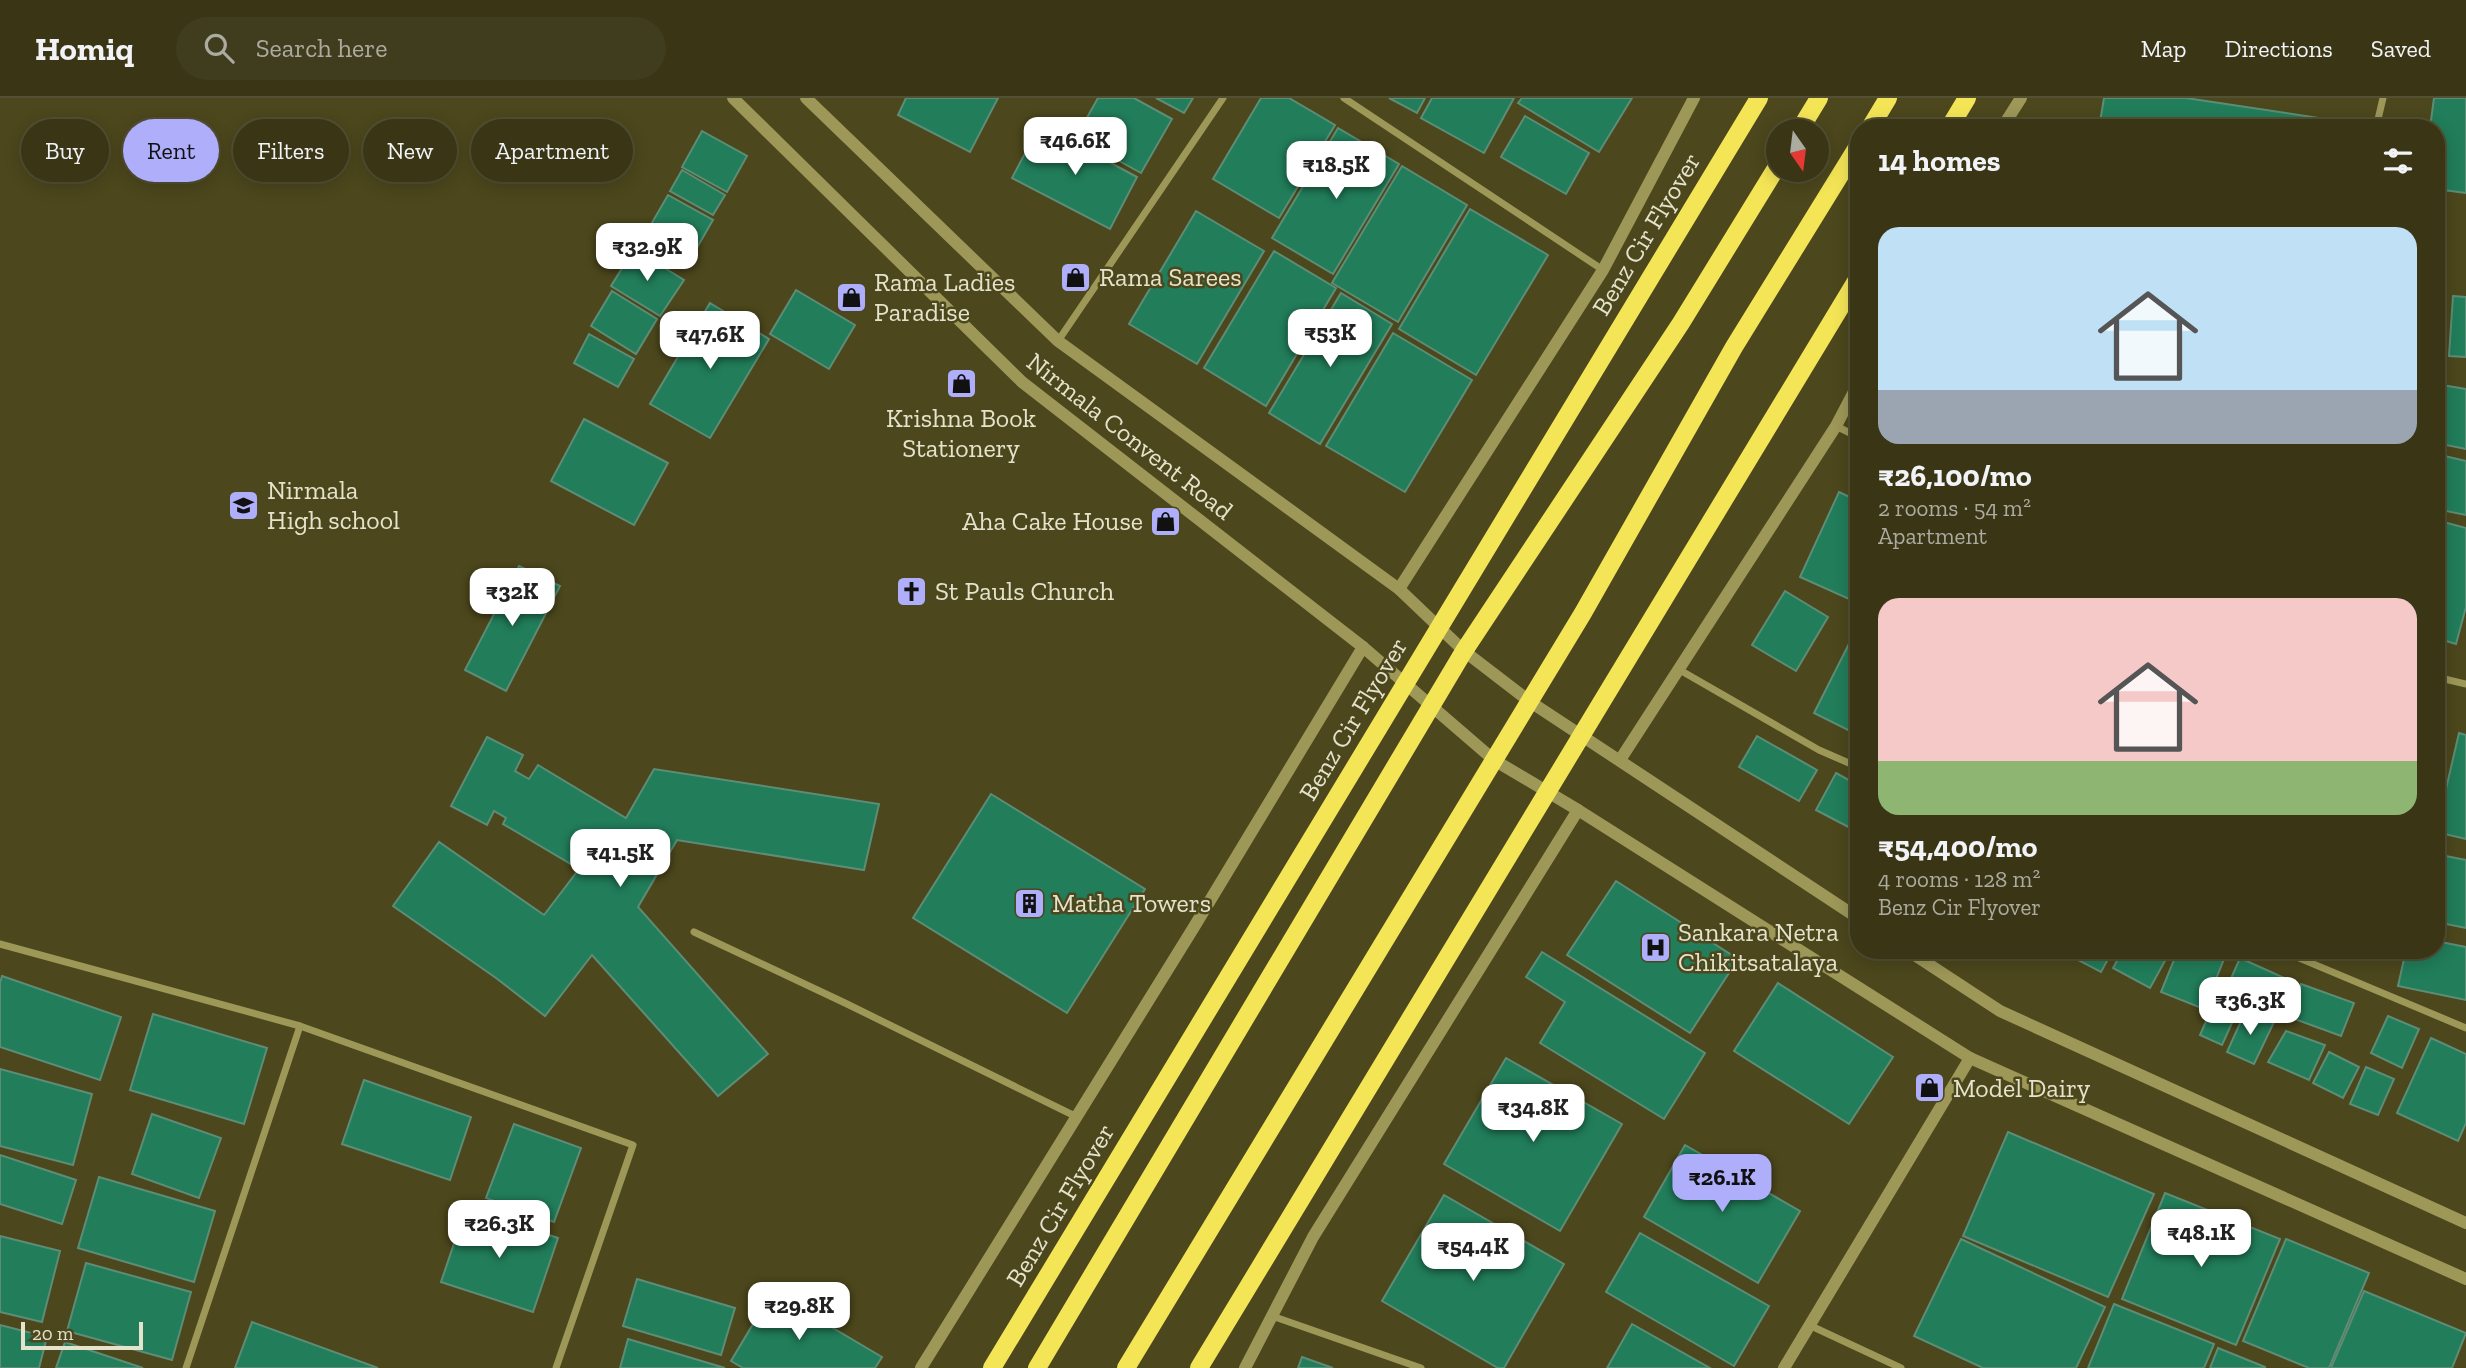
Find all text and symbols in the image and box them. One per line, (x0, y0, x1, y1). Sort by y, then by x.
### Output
search box (176, 17, 666, 80)
text: Homiq (35, 29, 134, 68)
icon: search (200, 29, 238, 67)
text: Search here (256, 32, 387, 64)
text: Map (2141, 34, 2187, 63)
text: Directions (2225, 34, 2333, 63)
text: Saved (2371, 34, 2431, 63)
pin: ₹46.6K (1018, 118, 1132, 177)
chip: Buy (21, 119, 109, 182)
chip: Rent (123, 119, 219, 182)
chip: Filters (233, 119, 349, 182)
chip: New (363, 119, 457, 182)
chip: Apartment (471, 119, 633, 182)
north arrow (1766, 119, 1829, 182)
map controls (1766, 119, 1829, 182)
text: ₹46.6K (1040, 126, 1110, 154)
pin: ₹18.5K (1279, 141, 1393, 201)
icon: filters (2379, 142, 2417, 180)
text: 14 homes (1878, 143, 2001, 179)
street label: Benz Cir Flyover (1585, 147, 1707, 321)
text: ₹18.5K (1303, 150, 1369, 178)
pin: ₹32.9K (590, 223, 704, 283)
text: ₹32.9K (612, 232, 682, 260)
shop icon: Rama Sarees (1059, 260, 1093, 294)
place label: Rama Sarees (1099, 261, 1242, 293)
place label: Rama Ladies Paradise (874, 266, 1015, 328)
icon: home (2085, 273, 2211, 399)
shop icon: Rama Ladies Paradise (834, 280, 868, 314)
pin: ₹53K (1289, 310, 1371, 369)
pin: ₹47.6K (653, 312, 767, 371)
text: ₹53K (1304, 318, 1356, 346)
text: ₹47.6K (676, 320, 744, 348)
street label: Nirmala Convent Road (1020, 345, 1240, 527)
shop icon: Krishna Book Stationery (944, 366, 978, 400)
place label: Krishna Book Stationery (886, 402, 1037, 464)
text: ₹26,100/mo (1878, 458, 2032, 494)
place label: Nirmala High school (267, 474, 400, 536)
school or university icon: Nirmala High school (227, 488, 261, 522)
text: 2 rooms · 54 m² (1878, 494, 2031, 522)
shop icon: Aha Cake House (1149, 504, 1183, 538)
place label: Aha Cake House (962, 505, 1143, 537)
text: Apartment (1878, 522, 1987, 550)
pin: ₹32K (471, 568, 553, 628)
church icon: St Pauls Church (895, 574, 929, 608)
place label: St Pauls Church (935, 575, 1114, 607)
text: ₹32K (486, 577, 538, 605)
street label: Benz Cir Flyover (1292, 632, 1414, 806)
icon: home (2085, 644, 2211, 770)
text: ₹54,400/mo (1878, 829, 2037, 865)
pin: ₹41.5K (563, 830, 677, 889)
text: ₹41.5K (586, 838, 654, 866)
text: 4 rooms · 128 m² (1878, 865, 2040, 893)
building icon: Matha Towers (1012, 886, 1046, 920)
place label: Matha Towers (1052, 887, 1211, 919)
text: Benz Cir Flyover (1878, 893, 2041, 921)
place label: Sankara Netra Chikitsatalaya (1678, 916, 1839, 978)
hospital icon: Sankara Netra Chikitsatalaya (1638, 930, 1672, 964)
pin: ₹36.3K (2193, 978, 2307, 1037)
text: ₹36.3K (2215, 986, 2285, 1014)
shop icon: Model Dairy (1913, 1071, 1947, 1105)
place label: Model Dairy (1953, 1072, 2091, 1104)
pin: ₹34.8K (1476, 1084, 1590, 1144)
text: ₹34.8K (1498, 1093, 1568, 1121)
street label: Benz Cir Flyover (999, 1118, 1121, 1292)
pin: ₹26.1K (1665, 1154, 1779, 1214)
text: ₹26.1K (1688, 1163, 1756, 1191)
pin: ₹26.3K (442, 1200, 556, 1260)
text: ₹26.3K (464, 1209, 534, 1237)
pin: ₹48.1K (2144, 1210, 2258, 1269)
text: ₹48.1K (2167, 1218, 2235, 1246)
pin: ₹54.4K (1416, 1224, 1530, 1283)
text: ₹54.4K (1437, 1232, 1509, 1260)
pin: ₹29.8K (742, 1282, 856, 1342)
text: ₹29.8K (764, 1291, 834, 1319)
scale bar (21, 1319, 144, 1351)
text: 20 m (32, 1322, 73, 1345)

